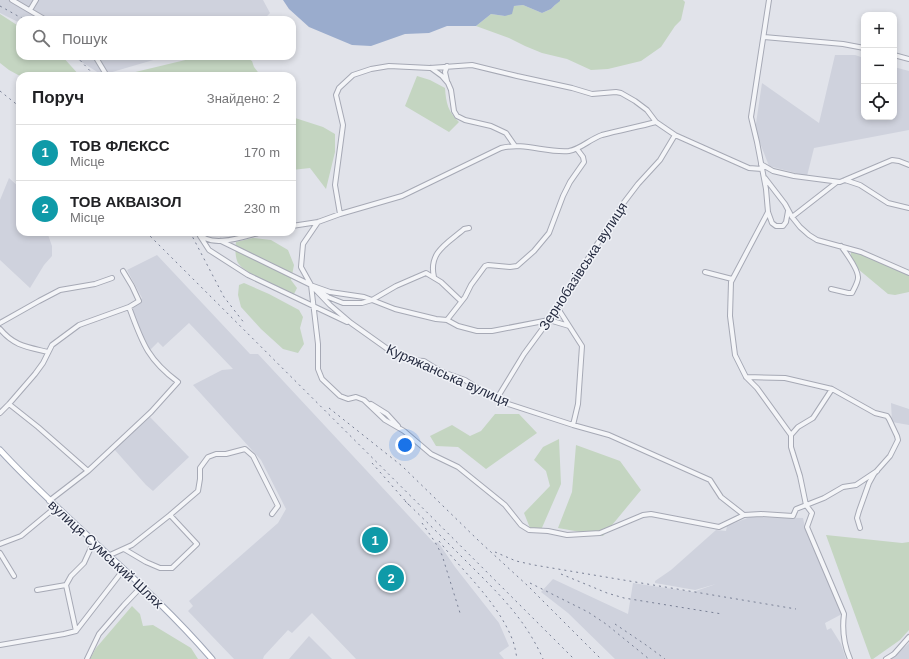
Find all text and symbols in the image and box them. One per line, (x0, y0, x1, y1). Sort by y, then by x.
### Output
map controls (861, 12, 897, 120)
button: + (861, 12, 897, 48)
search box (16, 16, 296, 60)
icon: search (30, 27, 52, 49)
text: Пошук (62, 30, 107, 47)
button: − (861, 48, 897, 84)
button: locate (861, 84, 897, 120)
text: Поруч (32, 88, 84, 107)
text: Знайдено: 2 (207, 91, 280, 106)
text: ТОВ ФЛЄКСС (70, 137, 170, 154)
text: 1 (41, 145, 49, 160)
text: 170 m (244, 145, 280, 160)
text: Місце (70, 154, 105, 169)
text: ТОВ АКВАІЗОЛ (70, 193, 182, 210)
street label: Зернобазівська вулиця (536, 199, 630, 333)
text: 2 (41, 201, 49, 216)
text: 230 m (244, 201, 280, 216)
text: Місце (70, 210, 105, 225)
street label: Куряжанська вулиця (384, 341, 512, 409)
your location (395, 435, 415, 455)
street label: вулиця Сумський Шлях (45, 497, 167, 611)
pin: 1 (362, 525, 388, 555)
pin: 2 (378, 563, 404, 593)

